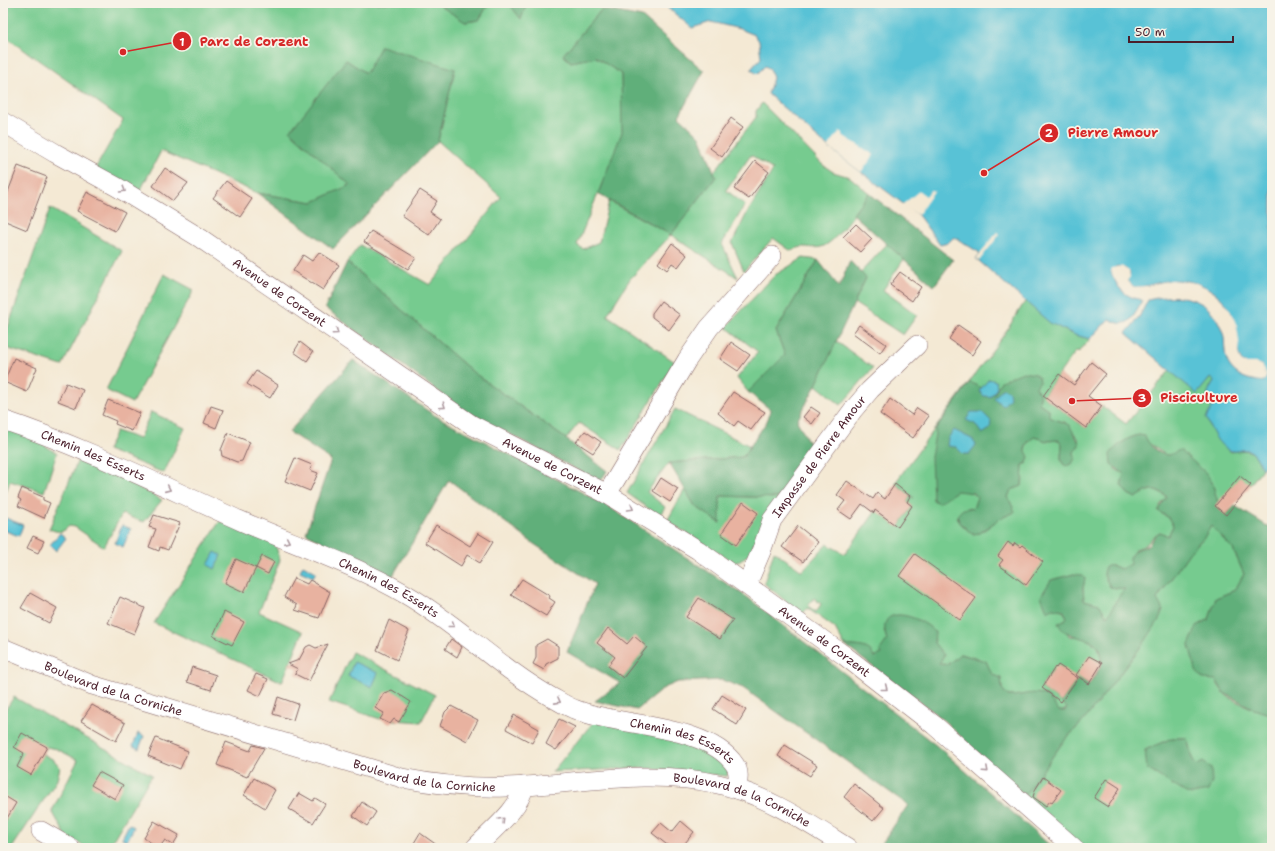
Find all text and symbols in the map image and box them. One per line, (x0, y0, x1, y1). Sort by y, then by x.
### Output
scale bar (1129, 18, 1233, 44)
text: 50 m (1135, 24, 1165, 40)
callout: Parc de Corzent (172, 29, 317, 54)
text: Parc de Corzent (200, 33, 308, 50)
text: 1 (179, 34, 185, 50)
callout: Pierre Amour (1039, 120, 1166, 145)
text: Pierre Amour (1068, 124, 1158, 141)
text: 2 (1045, 125, 1054, 141)
one-way arrow (119, 186, 126, 193)
street label: Avenue de Corzent (229, 255, 329, 330)
one-way arrow (332, 327, 339, 335)
callout: Pisciculture (1132, 385, 1245, 410)
text: Pisciculture (1160, 389, 1238, 406)
text: 3 (1138, 390, 1146, 406)
street label: Impasse de Pierre Amour (768, 392, 870, 521)
one-way arrow (438, 401, 445, 408)
street label: Chemin des Esserts (39, 426, 148, 485)
street label: Avenue de Corzent (500, 434, 605, 498)
one-way arrow (164, 484, 172, 492)
one-way arrow (627, 503, 634, 511)
one-way arrow (283, 536, 291, 544)
street label: Chemin des Esserts (336, 554, 442, 622)
street label: Avenue de Corzent (775, 602, 873, 681)
one-way arrow (448, 621, 455, 628)
street label: Boulevard de la Corniche (42, 658, 185, 720)
one-way arrow (881, 683, 888, 690)
one-way arrow (554, 696, 561, 703)
street label: Chemin des Esserts (629, 715, 739, 767)
street label: Boulevard de la Corniche (351, 756, 496, 795)
one-way arrow (981, 765, 989, 773)
street label: Boulevard de la Corniche (673, 770, 814, 831)
one-way arrow (497, 817, 505, 825)

